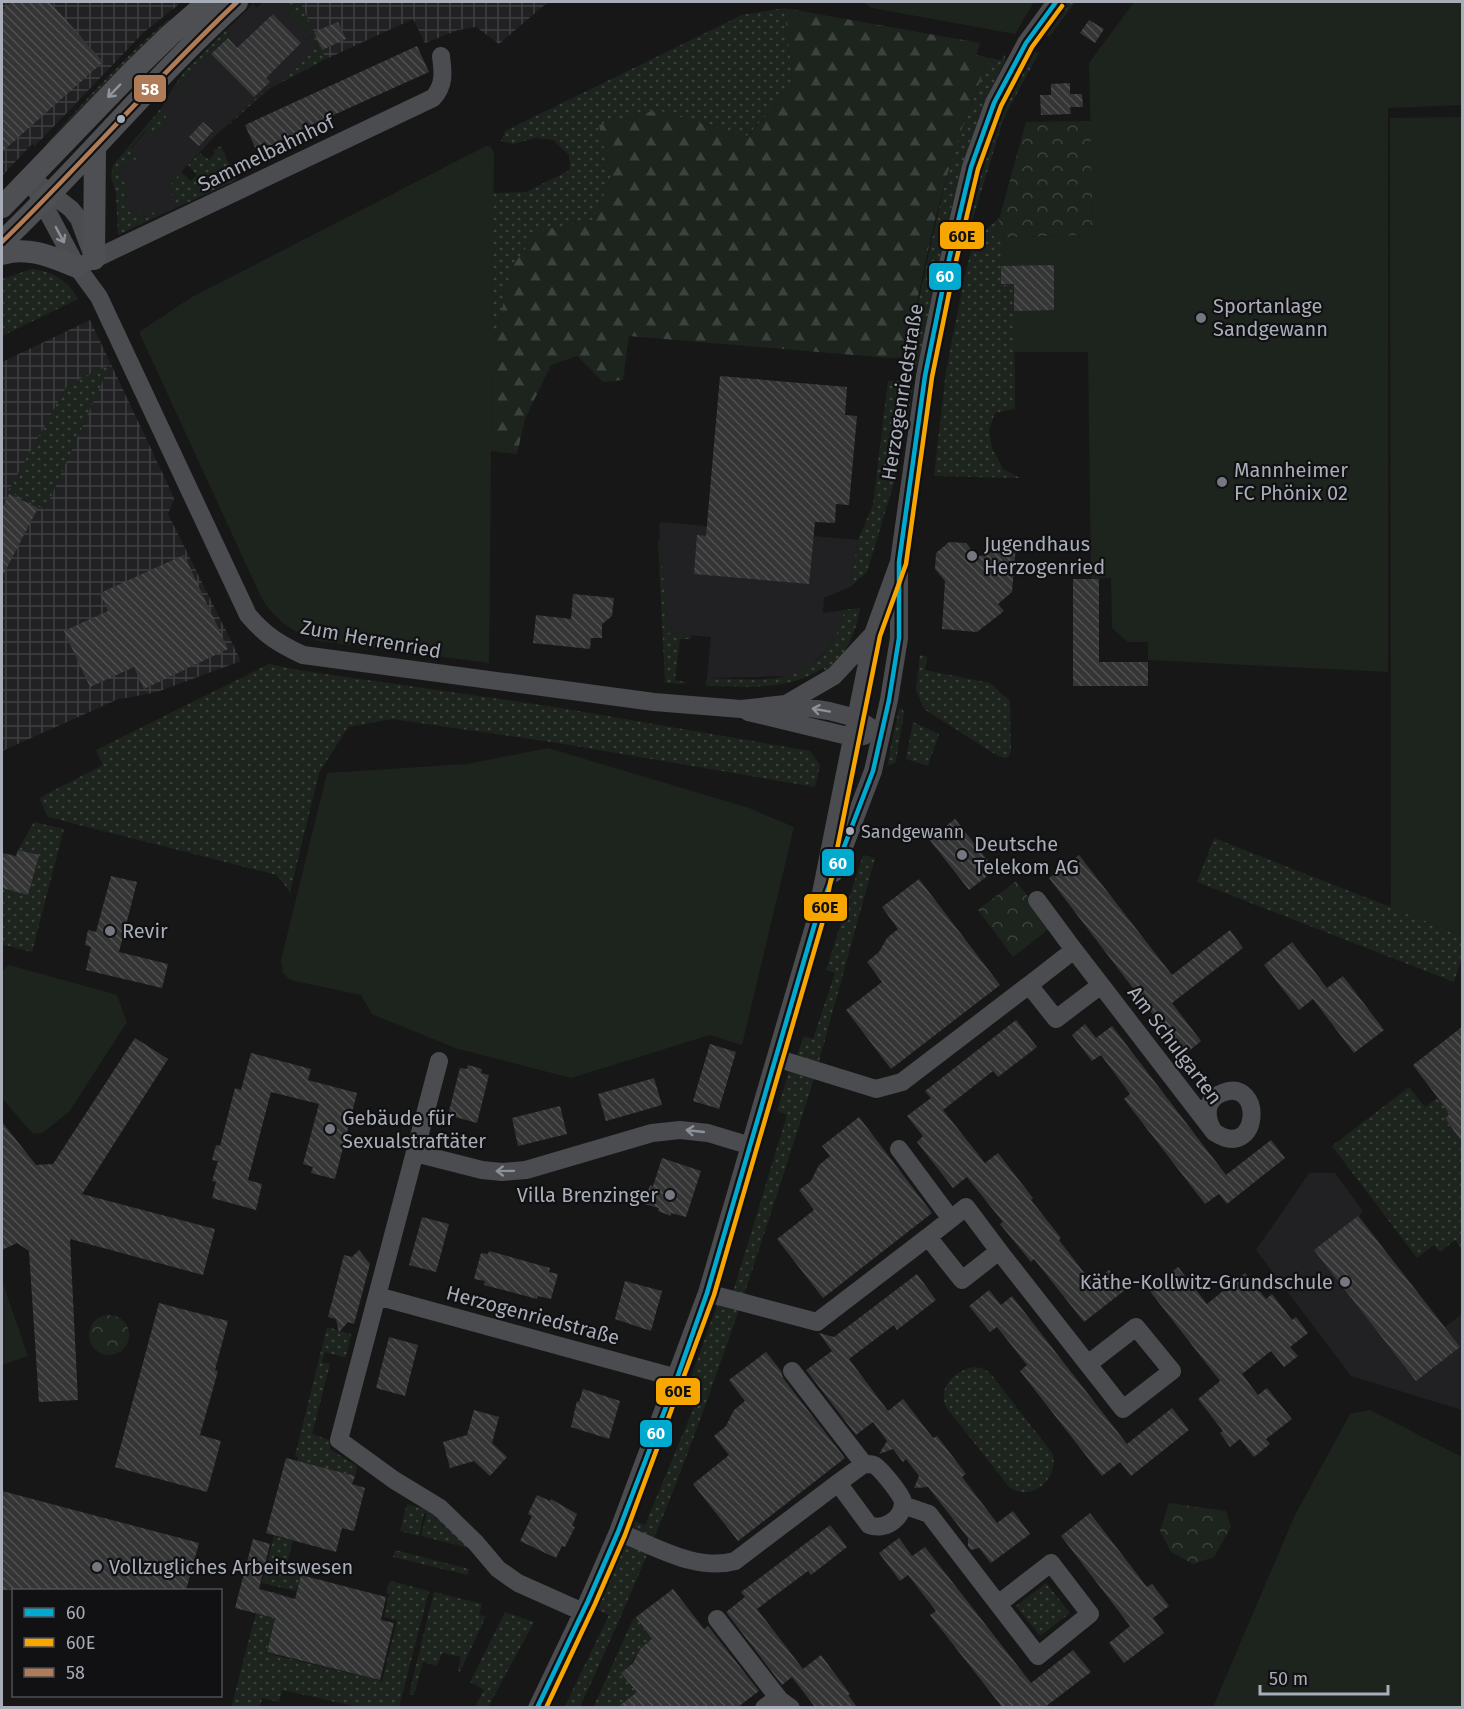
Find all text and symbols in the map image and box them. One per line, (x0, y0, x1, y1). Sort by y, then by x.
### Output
line badge: 58 (133, 74, 167, 103)
text: 58 (141, 80, 159, 99)
one-way arrow (107, 83, 121, 98)
street label: Sammelbahnhof (194, 109, 339, 196)
unlabelled marker (115, 113, 127, 125)
line badge: 60E (939, 221, 985, 250)
one-way arrow (55, 225, 66, 243)
text: 60E (949, 227, 975, 246)
line badge: 60 (928, 262, 962, 291)
text: 60 (936, 267, 954, 286)
place label: Sportanlage Sandgewann (1213, 294, 1328, 341)
street label: Herzogenriedstraße (876, 302, 928, 482)
marker: Sportanlage Sandgewann (1194, 311, 1208, 325)
place label: Mannheimer FC Phönix 02 (1234, 458, 1348, 505)
marker: Mannheimer FC Phönix 02 (1215, 475, 1229, 489)
place label: Jugendhaus Herzogenried (984, 532, 1105, 579)
marker: Jugendhaus Herzogenried (965, 549, 979, 563)
street label: Zum Herrenried (299, 615, 443, 663)
one-way arrow (812, 704, 832, 715)
place label: Sandgewann (861, 821, 964, 843)
marker: Sandgewann (844, 825, 856, 837)
place label: Deutsche Telekom AG (974, 832, 1079, 879)
line badge: 60 (821, 848, 855, 877)
marker: Deutsche Telekom AG (955, 848, 969, 862)
text: 60 (829, 854, 847, 873)
line badge: 60E (803, 893, 848, 922)
text: 60E (812, 898, 838, 917)
place label: Revir (122, 919, 168, 943)
marker: Revir (103, 924, 117, 938)
street label: Am Schulgarten (1123, 981, 1227, 1109)
place label: Gebäude für Sexualstraftäter (342, 1106, 486, 1153)
marker: Gebäude für Sexualstraftäter (323, 1122, 337, 1136)
one-way arrow (685, 1125, 705, 1136)
one-way arrow (496, 1166, 516, 1177)
place label: Villa Brenzinger (517, 1183, 658, 1207)
marker: Villa Brenzinger (663, 1188, 677, 1202)
place label: Käthe-Kollwitz-Grundschule (1080, 1270, 1333, 1294)
marker: Käthe-Kollwitz-Grundschule (1338, 1275, 1352, 1289)
street label: Herzogenriedstraße (444, 1280, 622, 1350)
line badge: 60E (655, 1377, 701, 1406)
text: 60E (665, 1382, 691, 1401)
line badge: 60 (639, 1419, 673, 1448)
text: 60 (647, 1424, 665, 1443)
place label: Vollzugliches Arbeitswesen (109, 1555, 353, 1579)
marker: Vollzugliches Arbeitswesen (90, 1560, 104, 1574)
legend (12, 1589, 222, 1697)
text: 60 (66, 1602, 86, 1624)
text: 60E (66, 1632, 95, 1654)
scale bar (1260, 1658, 1388, 1696)
text: 58 (66, 1662, 85, 1684)
text: 50 m (1269, 1668, 1308, 1690)

